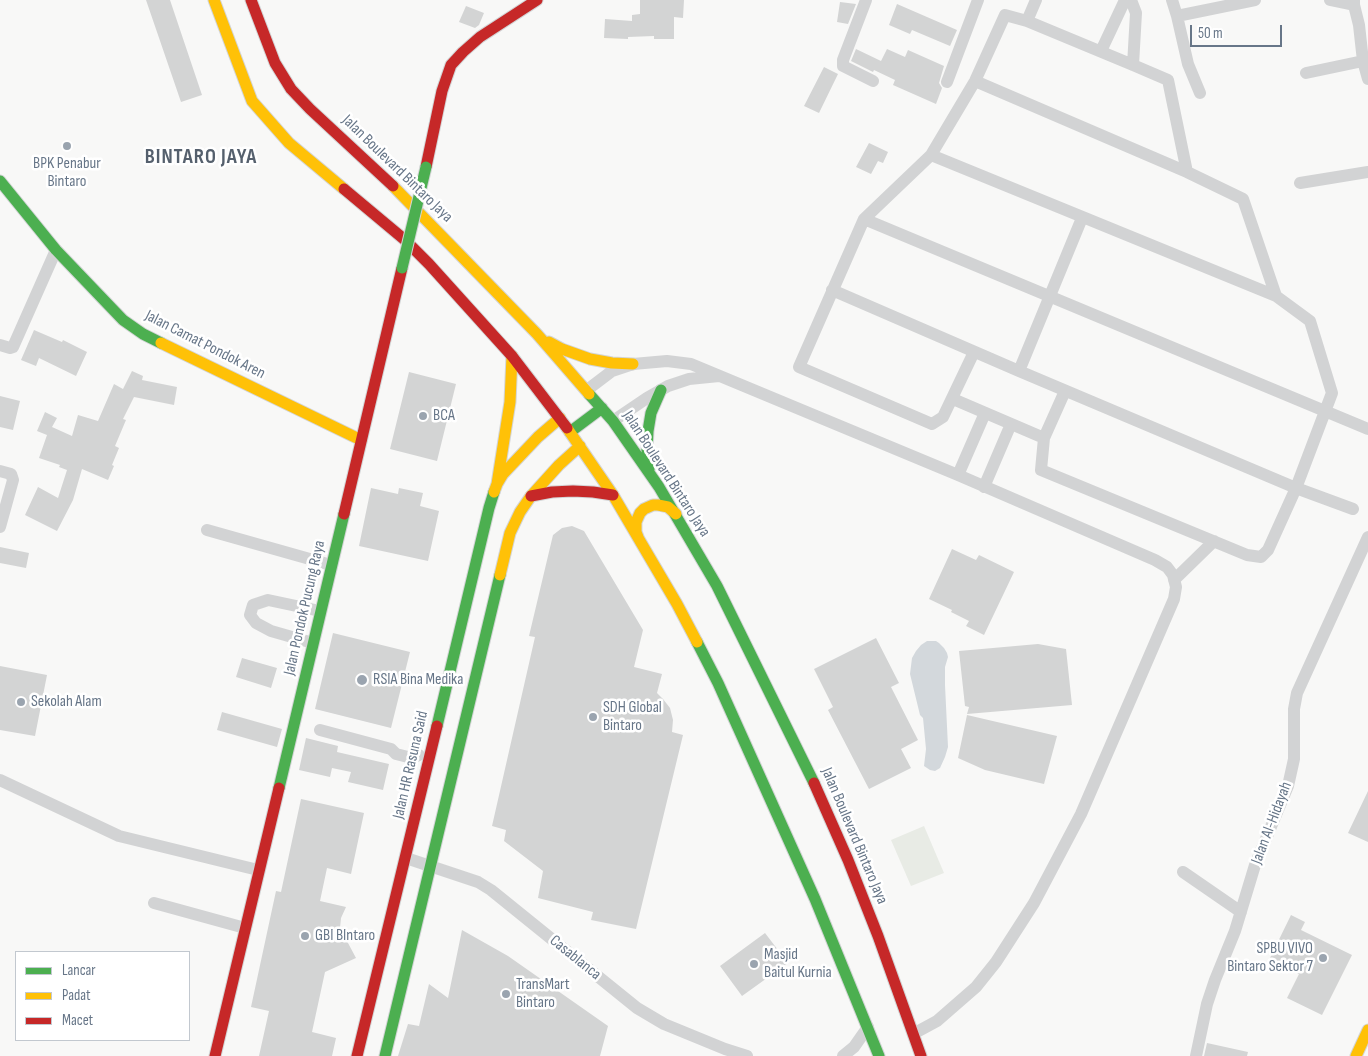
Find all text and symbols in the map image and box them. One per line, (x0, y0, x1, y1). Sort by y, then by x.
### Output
scale bar (1193, 15, 1286, 47)
text: 50 m (1198, 24, 1223, 43)
street label: Jalan Boulevard Bintaro Jaya (338, 111, 456, 227)
marker: BPK Penabur Bintaro (61, 140, 73, 152)
district label: BINTARO JAYA (143, 145, 259, 171)
place label: BPK Penabur Bintaro (33, 154, 101, 192)
street label: Jalan Camat Pondok Aren (142, 306, 268, 384)
place label: BCA (433, 406, 455, 426)
street label: Jalan Boulevard Bintaro Jaya (618, 407, 714, 541)
marker: BCA (417, 410, 429, 422)
street label: Jalan Pondok Pucung Raya (280, 539, 330, 677)
place label: RSIA Bina Medika (373, 670, 463, 690)
marker: RSIA Bina Medika (355, 673, 369, 687)
place label: Sekolah Alam (31, 692, 102, 712)
marker: Sekolah Alam (15, 696, 27, 708)
place label: SDH Global Bintaro (603, 698, 662, 736)
street label: Jalan HR Rasuna Said (389, 709, 433, 821)
marker: SDH Global Bintaro (587, 711, 599, 723)
street label: Jalan Boulevard Bintaro Jaya (817, 765, 891, 907)
street label: Jalan Al-Hidayah (1248, 779, 1296, 867)
place label: GBI BIntaro (315, 926, 375, 946)
marker: GBI BIntaro (299, 930, 311, 942)
street label: Casablanca (545, 932, 605, 984)
place label: SPBU VIVO Bintaro Sektor 7 (1227, 939, 1313, 977)
place label: Masjid Baitul Kurnia (764, 945, 832, 983)
legend (15, 951, 190, 1041)
marker: SPBU VIVO Bintaro Sektor 7 (1317, 952, 1329, 964)
marker: Masjid Baitul Kurnia (748, 958, 760, 970)
text: Lancar (62, 961, 96, 980)
place label: TransMart Bintaro (516, 975, 570, 1013)
text: Padat (62, 986, 91, 1005)
marker: TransMart Bintaro (500, 988, 512, 1000)
text: Macet (62, 1011, 93, 1030)

